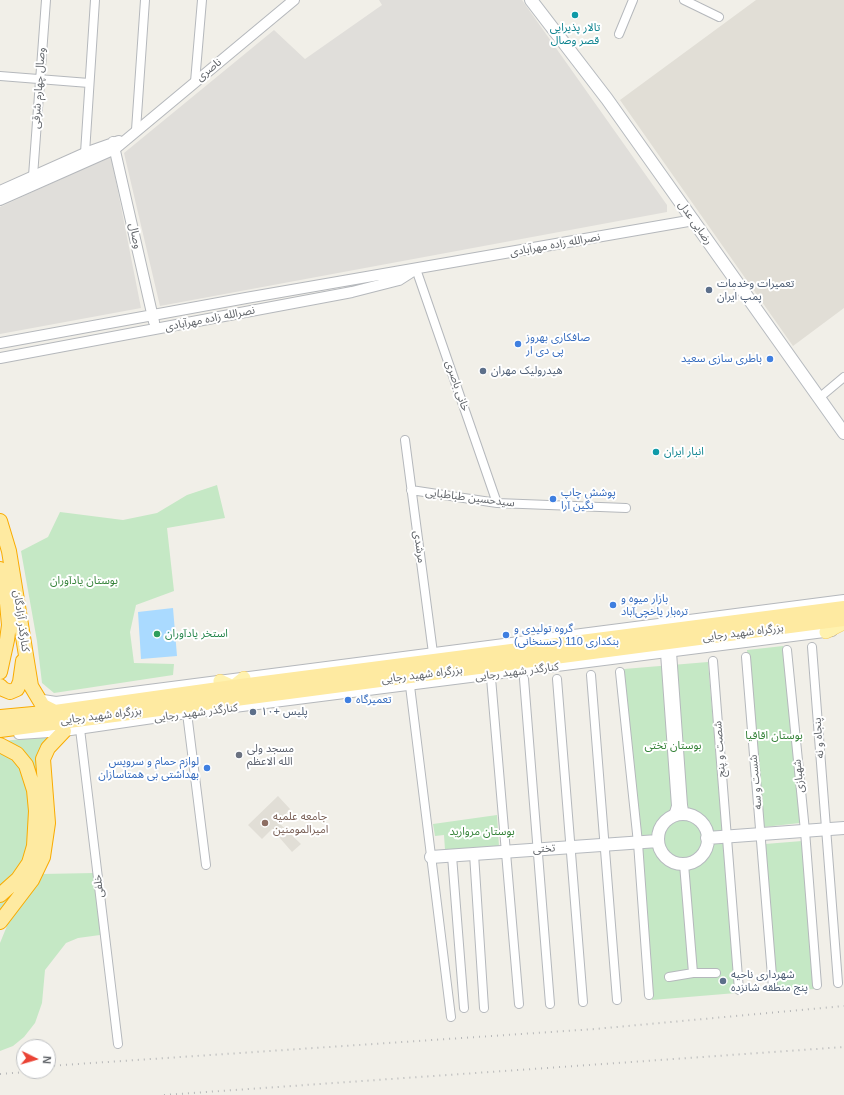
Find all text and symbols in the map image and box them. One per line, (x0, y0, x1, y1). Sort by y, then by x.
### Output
marker: تالار پذیرایی قصر وصال (570, 10, 580, 20)
place label: تالار پذیرایی قصر وصال (550, 21, 600, 47)
street label: وصال چهارم شرقی (30, 47, 48, 129)
street label: ناصری (194, 56, 224, 84)
street label: رضایی عدل (675, 199, 715, 247)
street label: وصال (126, 222, 144, 250)
street label: نصرالله زاده مهرآبادی (509, 231, 601, 259)
place label: تعمیرات وخدمات پمپ ایران (717, 277, 794, 303)
marker: تعمیرات وخدمات پمپ ایران (704, 285, 714, 295)
street label: نصرالله زاده مهرآبادی (164, 304, 256, 334)
place label: صافکاری بهروز پی دی ار (526, 331, 590, 357)
marker: صافکاری بهروز پی دی ار (513, 339, 523, 349)
place label: باطری سازی سعید (681, 352, 762, 366)
marker: باطری سازی سعید (765, 354, 775, 364)
street label: خانی باصری (442, 359, 472, 413)
place label: هیدرولیک مهران (491, 364, 563, 378)
marker: هیدرولیک مهران (478, 366, 488, 376)
place label: انبار ایران (664, 445, 704, 459)
marker: انبار ایران (651, 447, 661, 457)
street label: سیدحسین طباطبایی (425, 486, 515, 510)
place label: پوشش چاپ نگین آرا (561, 486, 616, 512)
marker: پوشش چاپ نگین آرا (548, 494, 558, 504)
street label: مرشدی (410, 530, 428, 564)
park label: بوستان یادآوران (50, 574, 118, 588)
street label: کنارگذر آزادگان (10, 589, 32, 653)
place label: بازار میوه و تره‌بار یاخچی‌آباد (621, 592, 688, 618)
marker: بازار میوه و تره‌بار یاخچی‌آباد (608, 600, 618, 610)
street label: بزرگراه شهید رجایی (702, 621, 784, 645)
place label: گروه تولیدی و بنکداری 110 (حسنخانی) (514, 622, 619, 648)
place label: استخر یادآوران (165, 627, 228, 641)
marker: استخر یادآوران (152, 629, 162, 639)
marker: گروه تولیدی و بنکداری 110 (حسنخانی) (501, 630, 511, 640)
street label: کنارگذر شهید رجایی (474, 660, 560, 684)
street label: بزرگراه شهید رجایی (381, 663, 463, 687)
place label: تعمیرگاه (356, 693, 392, 707)
marker: تعمیرگاه (343, 695, 353, 705)
street label: کنارگذر شهید رجایی (153, 701, 239, 725)
street label: بزرگراه شهید رجایی (60, 704, 142, 728)
place label: پلیس +۱۰ (261, 705, 308, 719)
marker: پلیس +۱۰ (248, 707, 258, 717)
street label: پنجاه و نه (811, 717, 827, 759)
street label: شصت و پنج (711, 720, 729, 778)
park label: بوستان اقاقیا (745, 729, 803, 743)
park label: بوستان تختی (644, 739, 702, 753)
place label: مسجد ولی الله الاعظم (247, 742, 294, 768)
marker: مسجد ولی الله الاعظم (234, 750, 244, 760)
street label: شست و سه (747, 754, 765, 810)
place label: لوازم حمام و سرویس بهداشتی بی همتاسازان (98, 755, 199, 781)
street label: شهبازی (791, 759, 807, 793)
marker: لوازم حمام و سرویس بهداشتی بی همتاسازان (202, 763, 212, 773)
place label: جامعه علمیه امیرالمومنین (273, 810, 328, 836)
marker: جامعه علمیه امیرالمومنین (260, 818, 270, 828)
park label: بوستان مروارید (449, 825, 515, 839)
street label: تختی (532, 842, 556, 856)
street label: خلفی (91, 874, 107, 898)
place label: شهرداری ناحیه پنج منطقه شانزده (731, 968, 808, 994)
marker: شهرداری ناحیه پنج منطقه شانزده (718, 976, 728, 986)
north arrow (16, 1039, 56, 1079)
text: N (41, 1055, 53, 1064)

